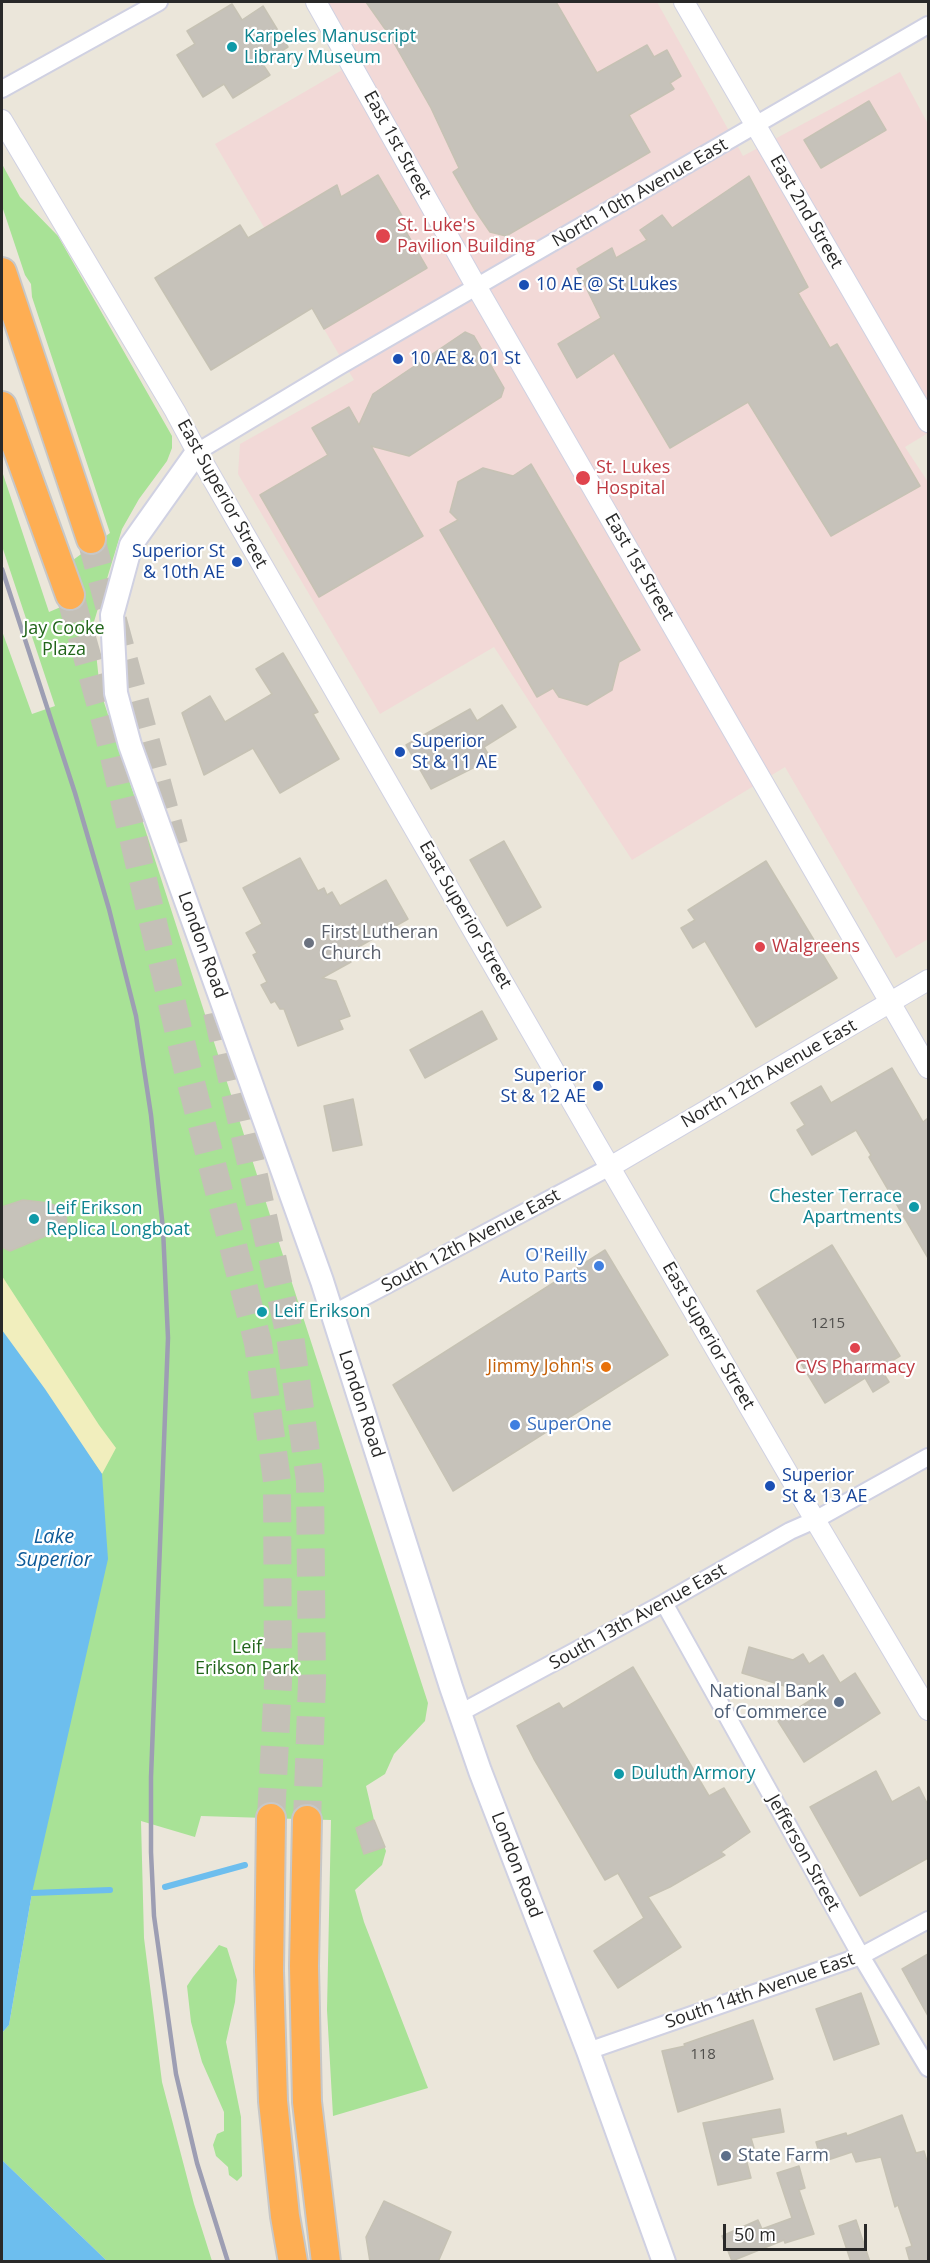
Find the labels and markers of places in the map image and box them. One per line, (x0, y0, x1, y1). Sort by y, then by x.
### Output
place label: Karpeles Manuscript Library Museum (244, 26, 416, 68)
marker: Karpeles Manuscript Library Museum (225, 40, 239, 54)
place label: St. Luke's Pavilion Building (397, 215, 535, 258)
marker: St. Luke's Pavilion Building (374, 227, 392, 245)
place label: 10 AE @ St Lukes (536, 274, 678, 296)
marker: 10 AE @ St Lukes (517, 278, 531, 292)
place label: 10 AE & 01 St (410, 348, 521, 370)
marker: 10 AE & 01 St (391, 352, 405, 366)
place label: St. Lukes Hospital (596, 457, 670, 500)
marker: St. Lukes Hospital (574, 469, 592, 487)
place label: Superior St & 10th AE (132, 541, 225, 584)
marker: Superior St & 10th AE (230, 555, 244, 569)
place label: Superior St & 11 AE (412, 731, 497, 774)
marker: Superior St & 11 AE (393, 745, 407, 759)
place label: First Lutheran Church (321, 922, 438, 964)
marker: First Lutheran Church (302, 936, 316, 950)
place label: Walgreens (772, 936, 860, 958)
marker: Walgreens (753, 940, 767, 954)
place label: Superior St & 12 AE (501, 1065, 586, 1108)
marker: Superior St & 12 AE (591, 1079, 605, 1093)
place label: Chester Terrace Apartments (769, 1186, 902, 1228)
place label: Leif Erikson Replica Longboat (46, 1198, 190, 1240)
marker: Chester Terrace Apartments (907, 1200, 921, 1214)
marker: Leif Erikson Replica Longboat (27, 1212, 41, 1226)
place label: O'Reilly Auto Parts (499, 1245, 587, 1288)
marker: O'Reilly Auto Parts (592, 1259, 606, 1273)
place label: Leif Erikson (274, 1301, 371, 1323)
marker: Leif Erikson (255, 1305, 269, 1319)
marker: CVS Pharmacy (848, 1341, 862, 1355)
place label: Jimmy John's (487, 1356, 594, 1378)
place label: CVS Pharmacy (795, 1357, 915, 1379)
marker: Jimmy John's (599, 1360, 613, 1374)
place label: SuperOne (527, 1414, 612, 1436)
marker: SuperOne (508, 1418, 522, 1432)
place label: Superior St & 13 AE (782, 1465, 867, 1508)
marker: Superior St & 13 AE (763, 1479, 777, 1493)
place label: National Bank of Commerce (709, 1681, 827, 1724)
marker: National Bank of Commerce (832, 1695, 846, 1709)
place label: Duluth Armory (631, 1763, 755, 1785)
marker: Duluth Armory (612, 1767, 626, 1781)
place label: State Farm (738, 2145, 829, 2167)
marker: State Farm (719, 2149, 733, 2163)

